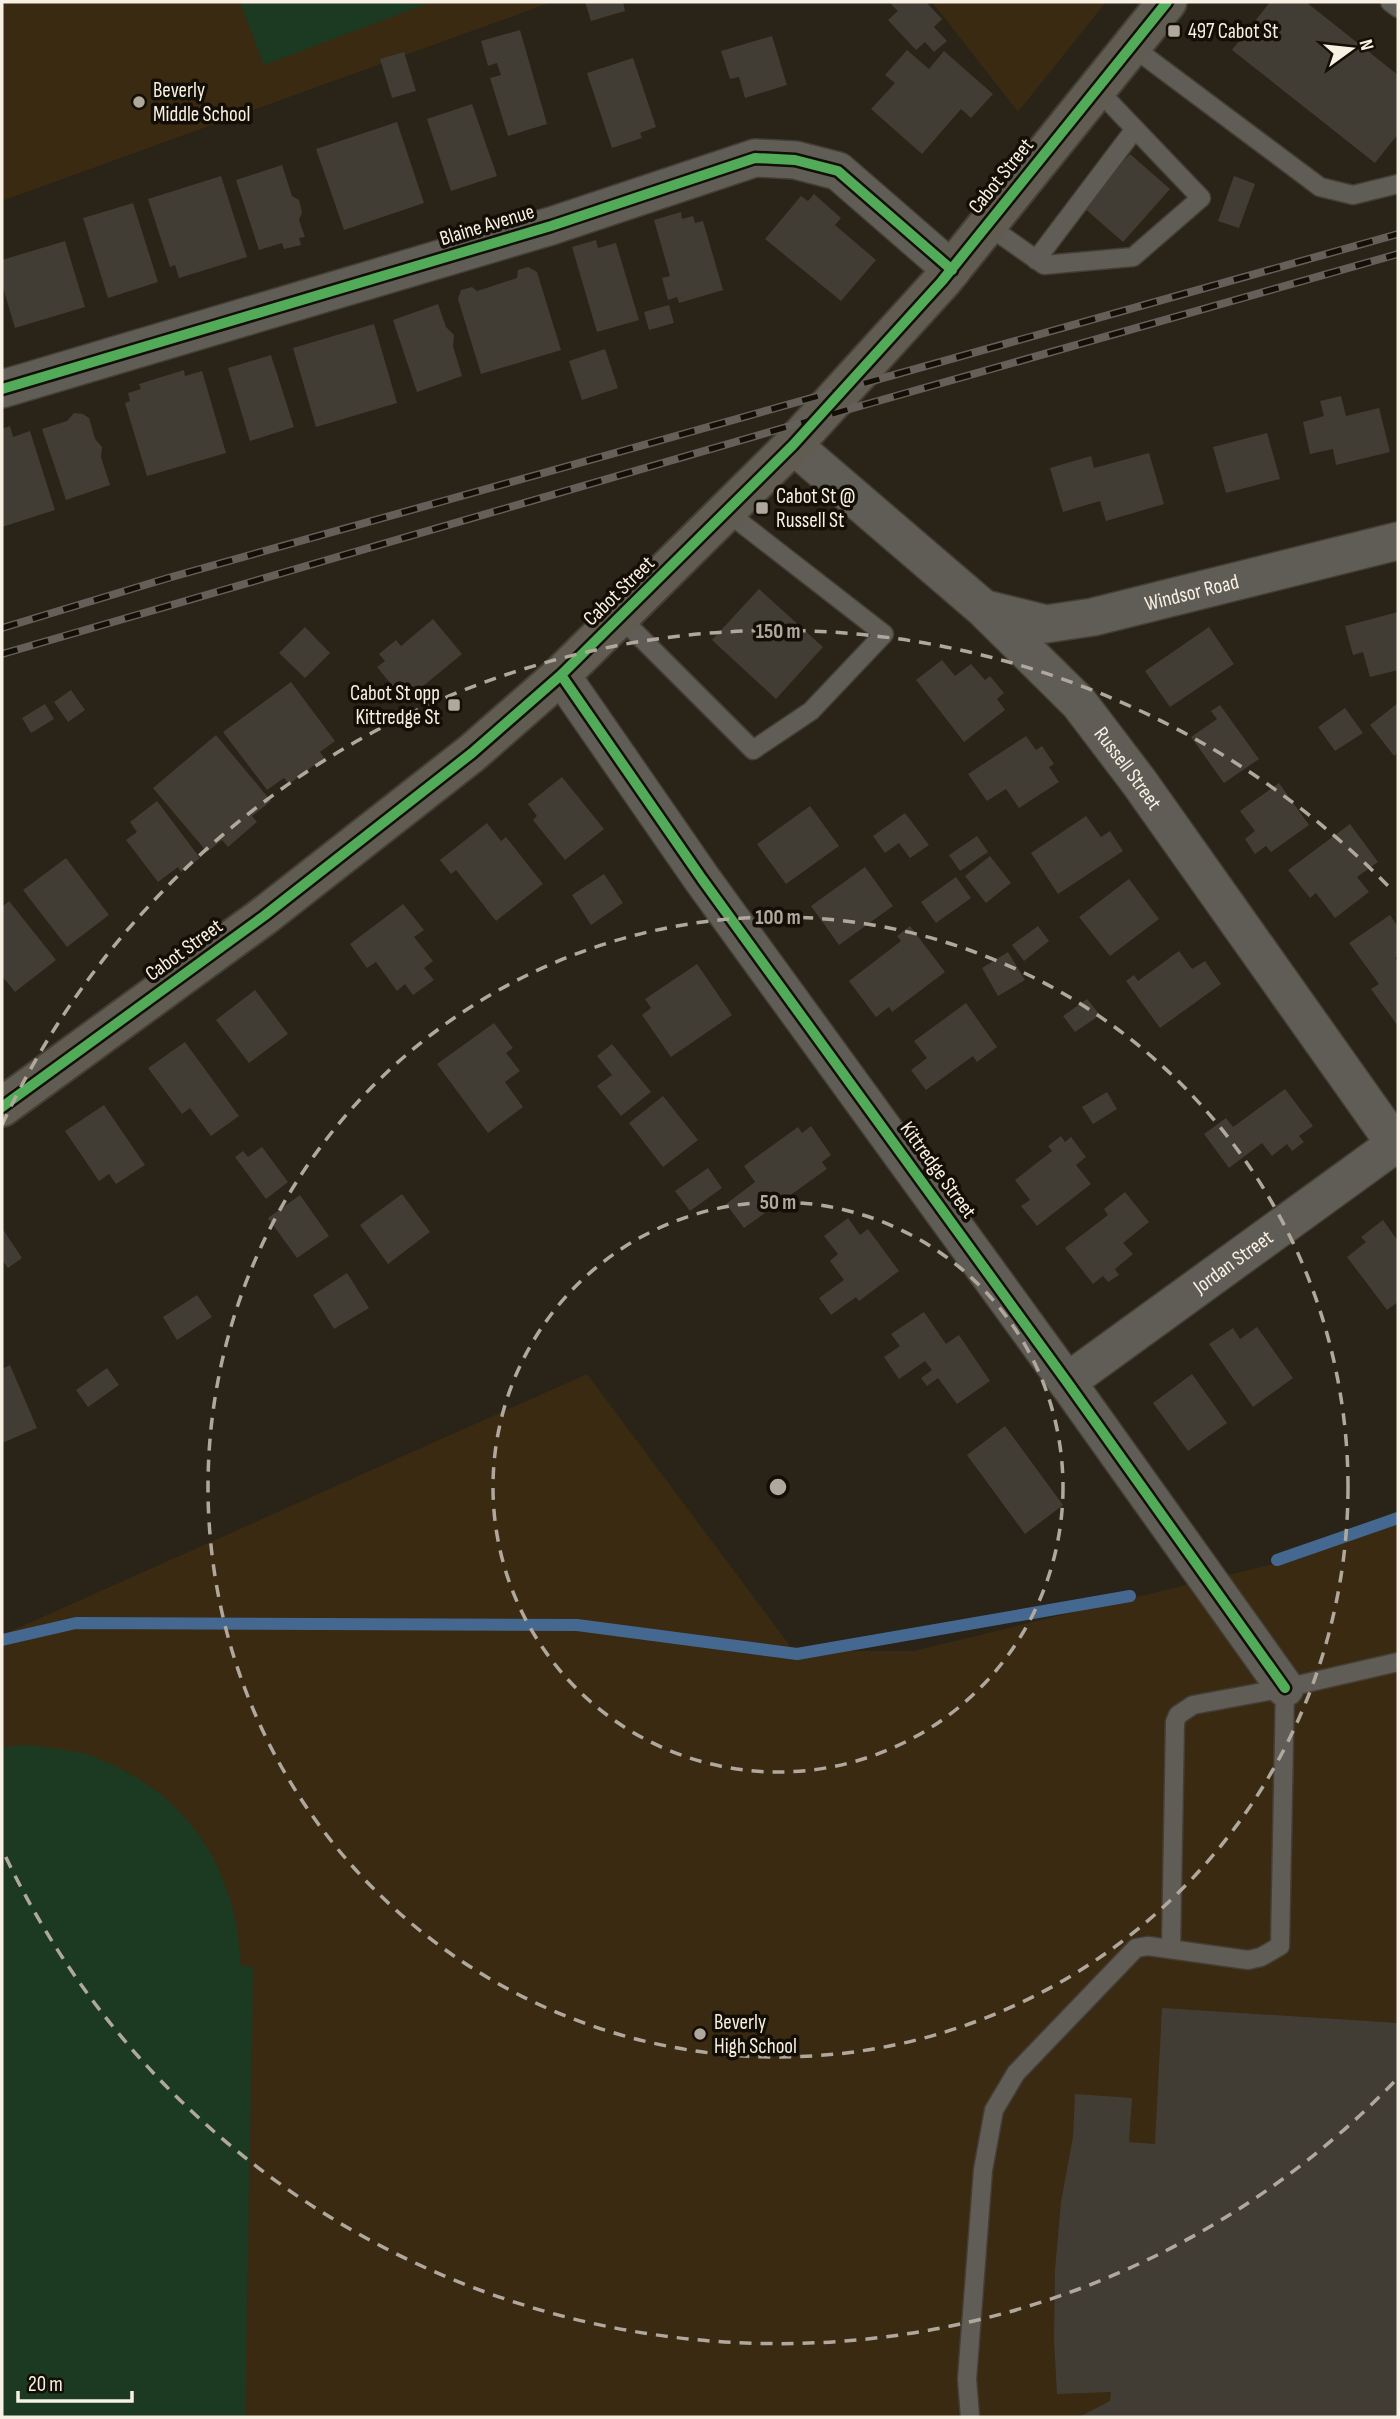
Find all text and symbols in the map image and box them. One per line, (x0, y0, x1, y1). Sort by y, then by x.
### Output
north arrow (1316, 14, 1386, 84)
place label: 497 Cabot St (1188, 19, 1278, 44)
marker: 497 Cabot St (1166, 23, 1182, 39)
text: N (1354, 37, 1378, 53)
place label: Beverly Middle School (153, 78, 250, 127)
marker: Beverly Middle School (131, 94, 147, 110)
street label: Cabot Street (963, 133, 1039, 219)
street label: Blaine Avenue (437, 199, 537, 251)
place label: Cabot St @ Russell St (776, 484, 856, 533)
marker: Cabot St @ Russell St (754, 500, 770, 516)
street label: Cabot Street (578, 551, 660, 631)
street label: Windsor Road (1142, 569, 1241, 616)
text: 150 m (756, 619, 800, 644)
place label: Cabot St opp Kittredge St (350, 681, 440, 730)
marker: Cabot St opp Kittredge St (446, 697, 462, 713)
street label: Russell Street (1089, 722, 1167, 815)
text: 100 m (755, 905, 801, 930)
street label: Cabot Street (140, 914, 228, 986)
street label: Kittredge Street (895, 1117, 981, 1223)
text: 50 m (760, 1190, 796, 1215)
street label: Jordan Street (1187, 1224, 1278, 1299)
centre of rings (766, 1475, 790, 1499)
place label: Beverly High School (714, 2010, 797, 2059)
marker: Beverly High School (692, 2026, 708, 2042)
scale bar (18, 2360, 131, 2404)
text: 20 m (28, 2372, 63, 2397)

